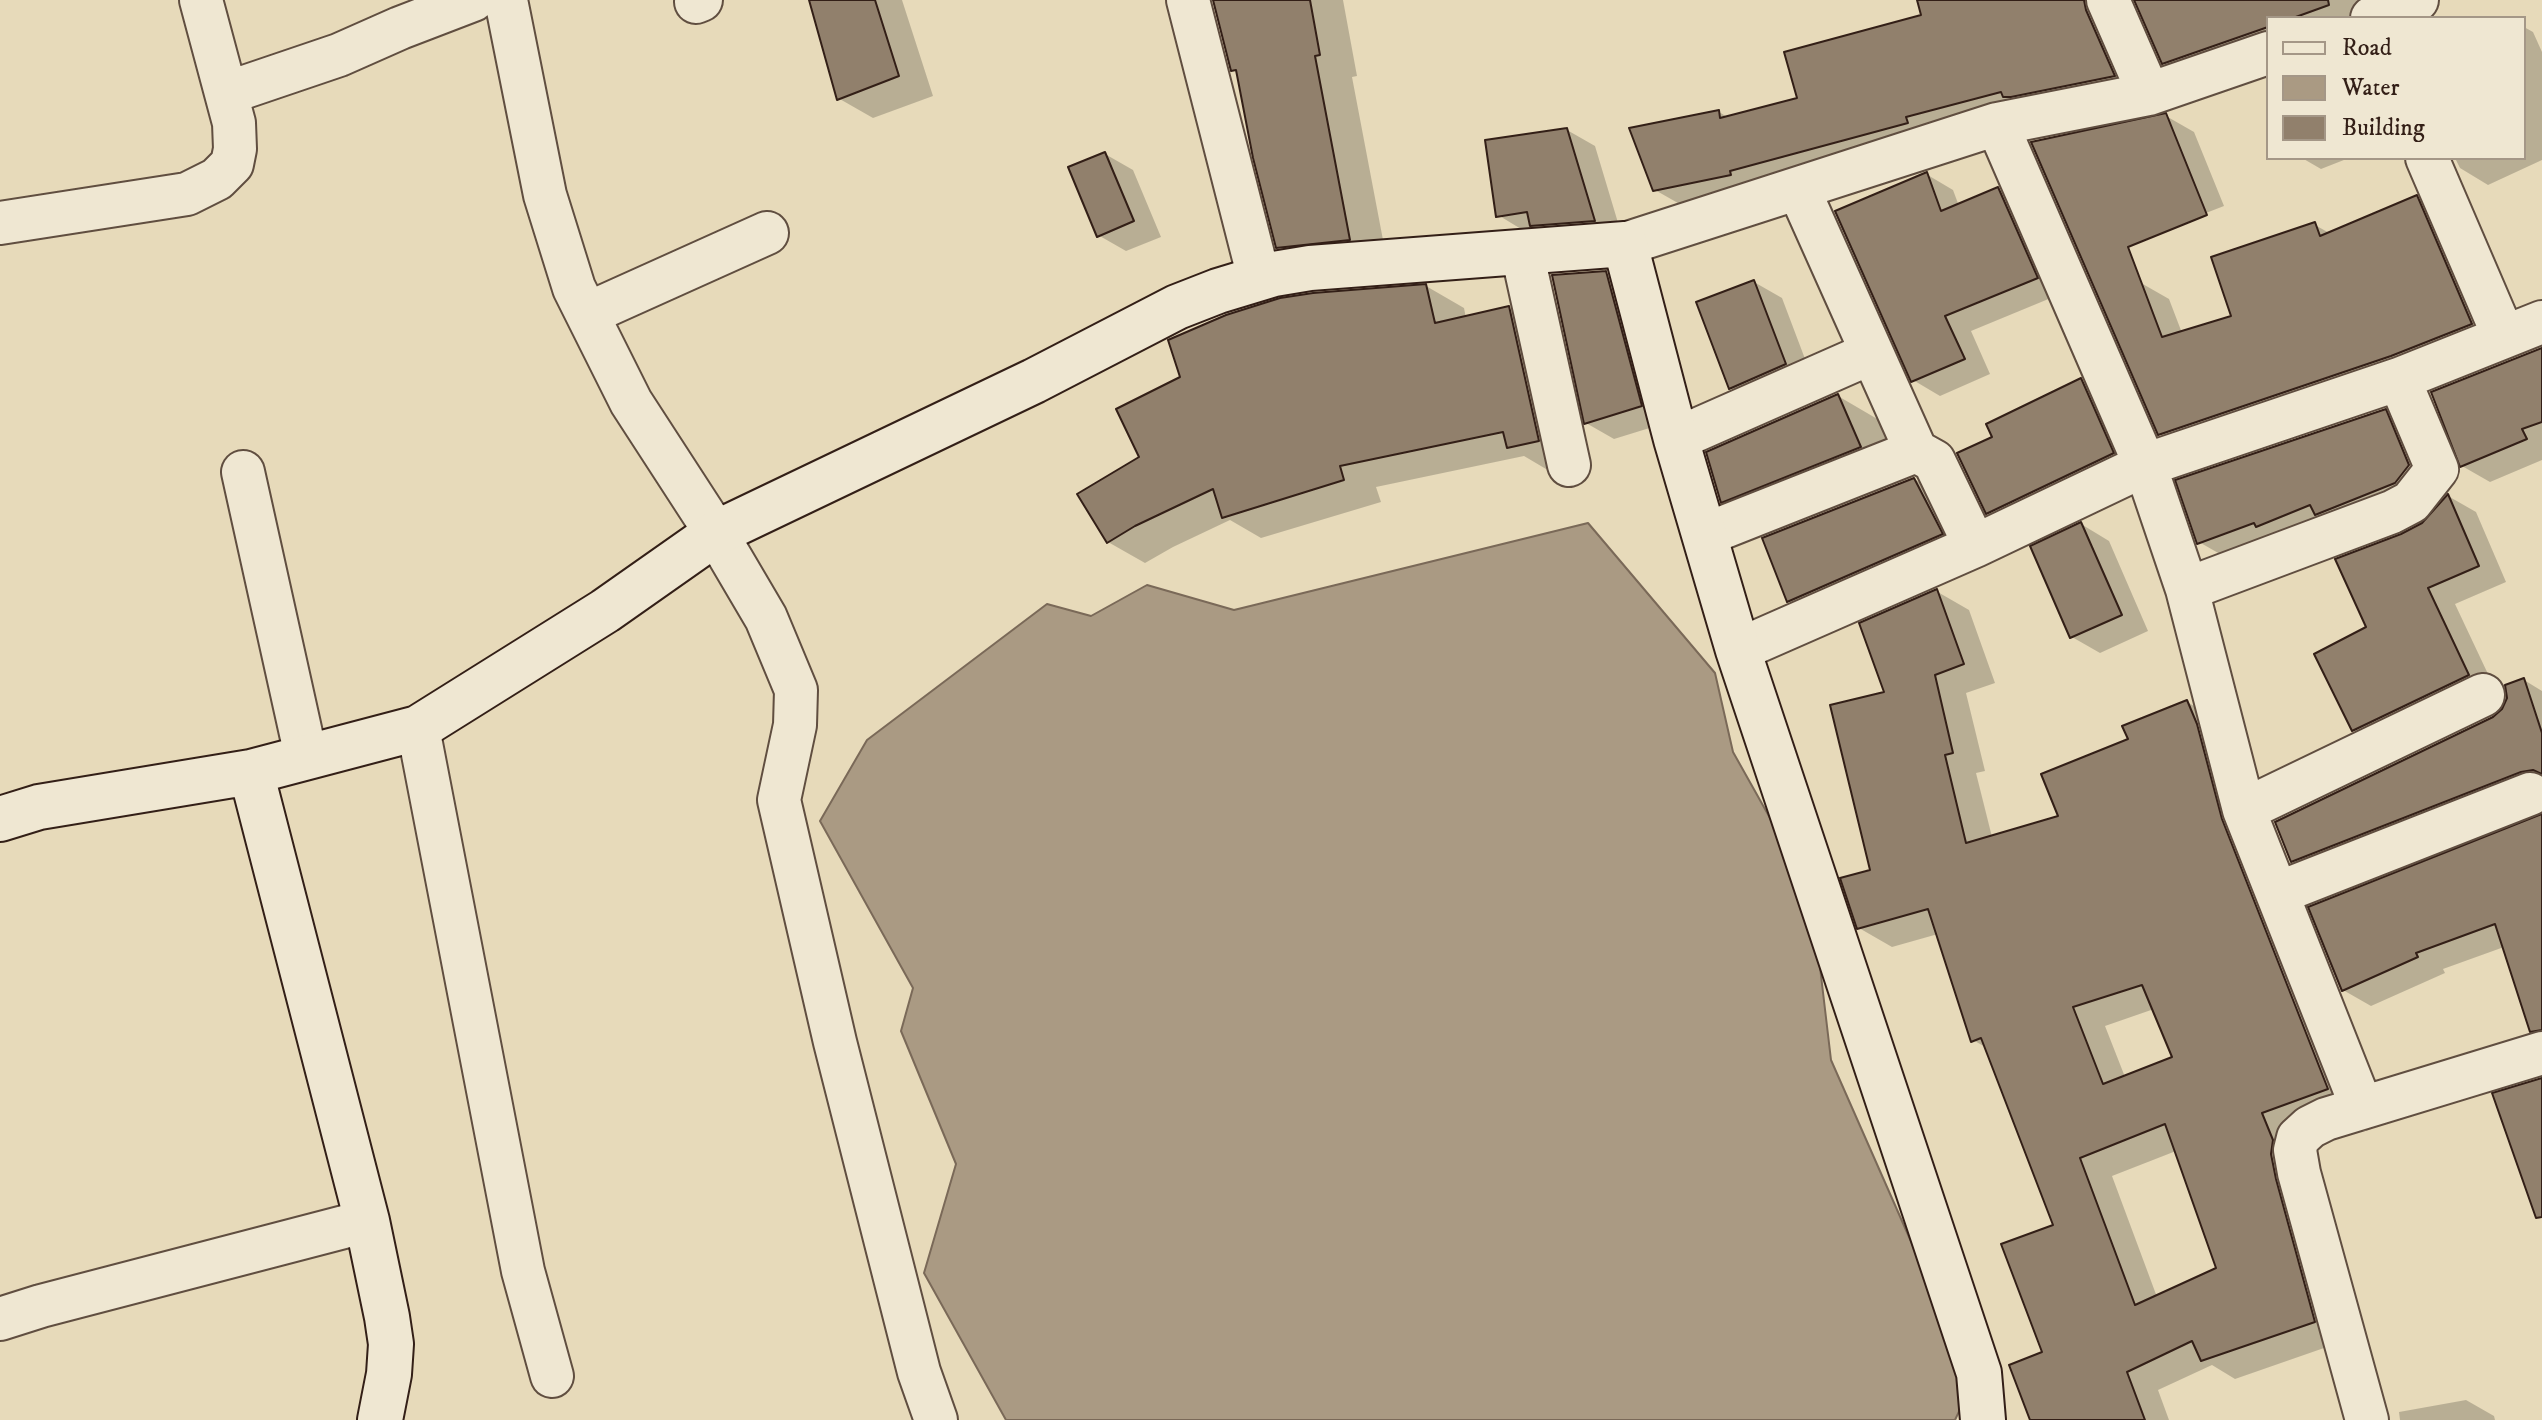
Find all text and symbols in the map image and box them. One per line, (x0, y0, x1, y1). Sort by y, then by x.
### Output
legend (2266, 16, 2526, 160)
text: Road (2342, 33, 2392, 63)
text: Water (2342, 73, 2399, 103)
text: Building (2342, 113, 2425, 143)

